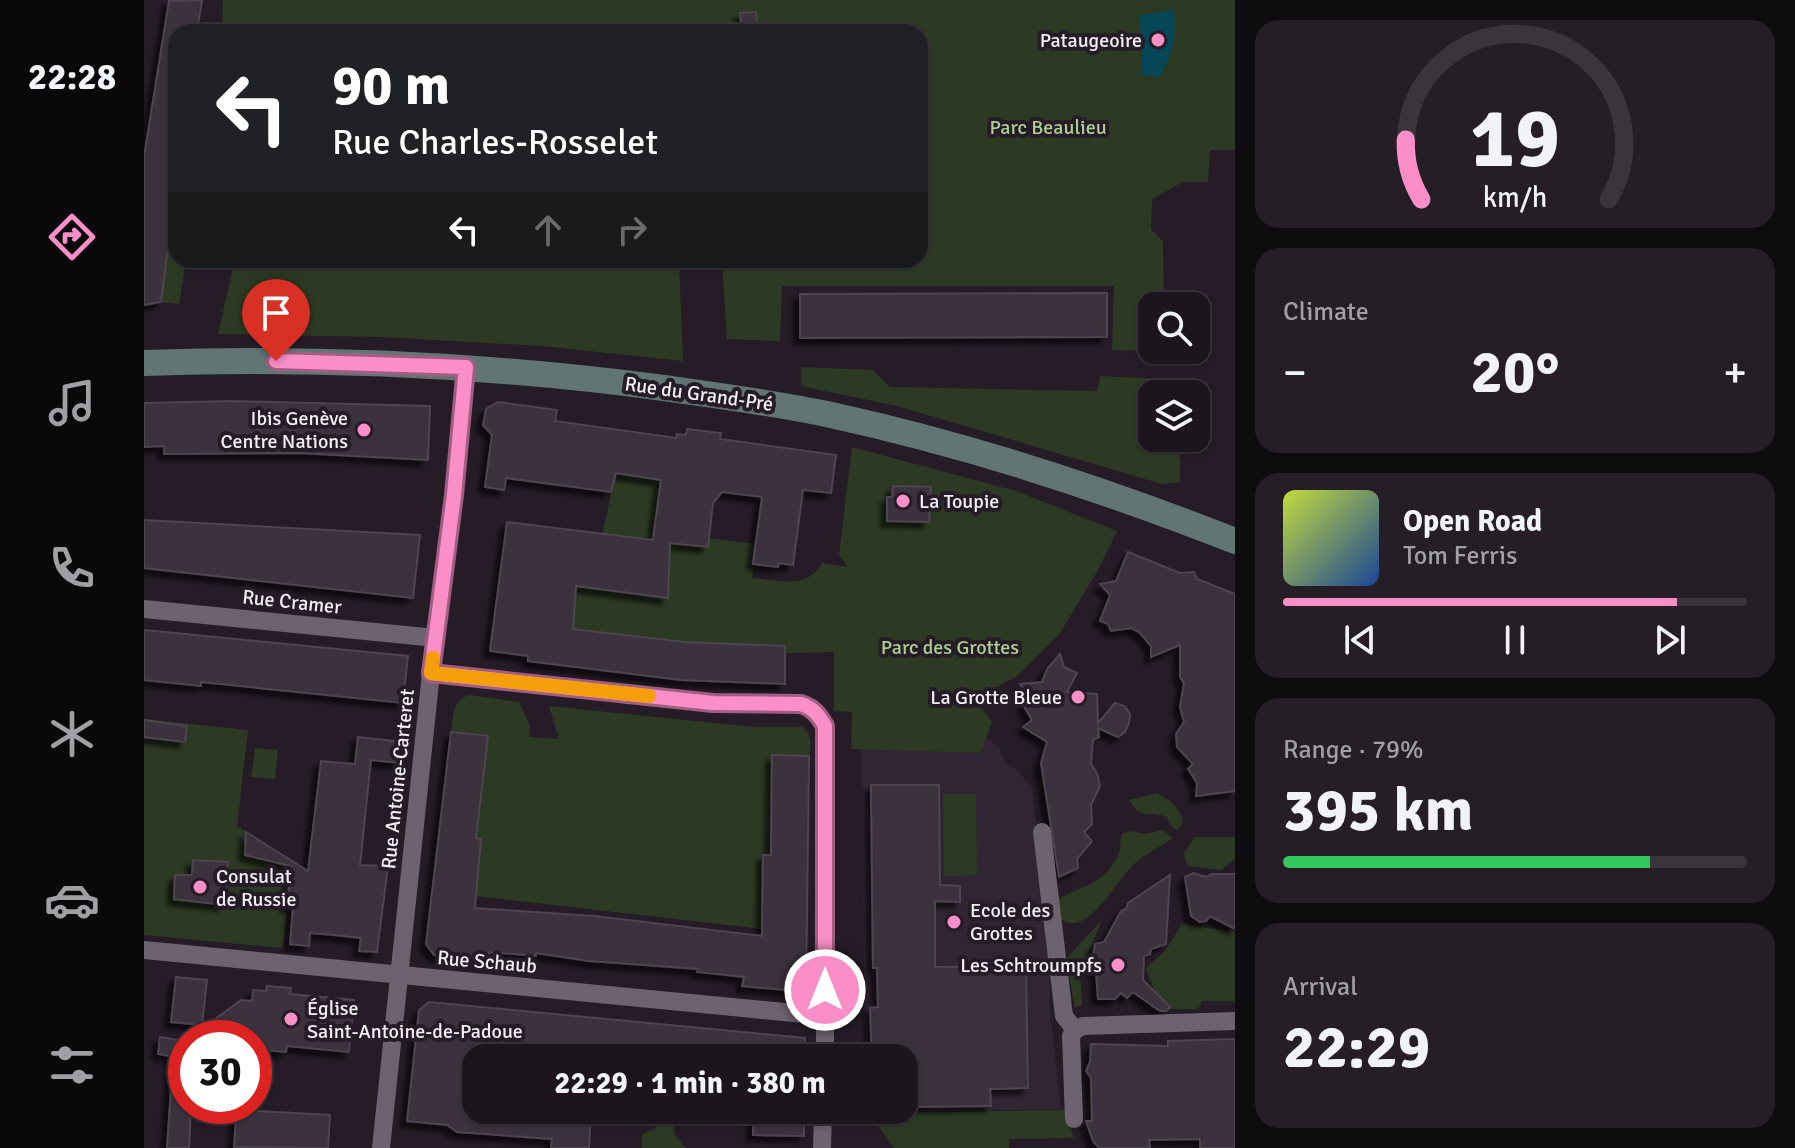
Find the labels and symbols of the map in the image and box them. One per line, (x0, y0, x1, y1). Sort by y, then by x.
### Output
place label: Pataugeoire (1040, 28, 1142, 53)
marker: Pataugeoire (1149, 31, 1167, 49)
park label: Parc Beaulieu (989, 115, 1107, 140)
pin (242, 279, 310, 361)
street label: Rue du Grand-Pré (623, 371, 775, 417)
place label: Ibis Genève Centre Nations (221, 406, 348, 454)
marker: Ibis Genève Centre Nations (355, 421, 373, 439)
place label: La Toupie (919, 489, 999, 514)
marker: La Toupie (894, 492, 912, 510)
street label: Rue Cramer (241, 584, 343, 620)
park label: Parc des Grottes (881, 635, 1019, 660)
place label: La Grotte Bleue (930, 685, 1062, 710)
street label: Rue Antoine-Carteret (376, 688, 420, 870)
marker: La Grotte Bleue (1069, 688, 1087, 706)
place label: Consulat de Russie (216, 864, 297, 912)
marker: Consulat de Russie (191, 878, 209, 896)
place label: Ecole des Grottes (970, 898, 1050, 946)
marker: Ecole des Grottes (945, 913, 963, 931)
street label: Rue Schaub (436, 945, 538, 979)
position arrow (783, 948, 867, 1032)
place label: Les Schtroumpfs (960, 953, 1102, 978)
marker: Les Schtroumpfs (1109, 956, 1127, 974)
place label: Église Saint-Antoine-de-Padoue (307, 996, 523, 1044)
marker: Église Saint-Antoine-de-Padoue (282, 1010, 300, 1028)
speed limit sign: 30 (168, 1020, 272, 1124)

